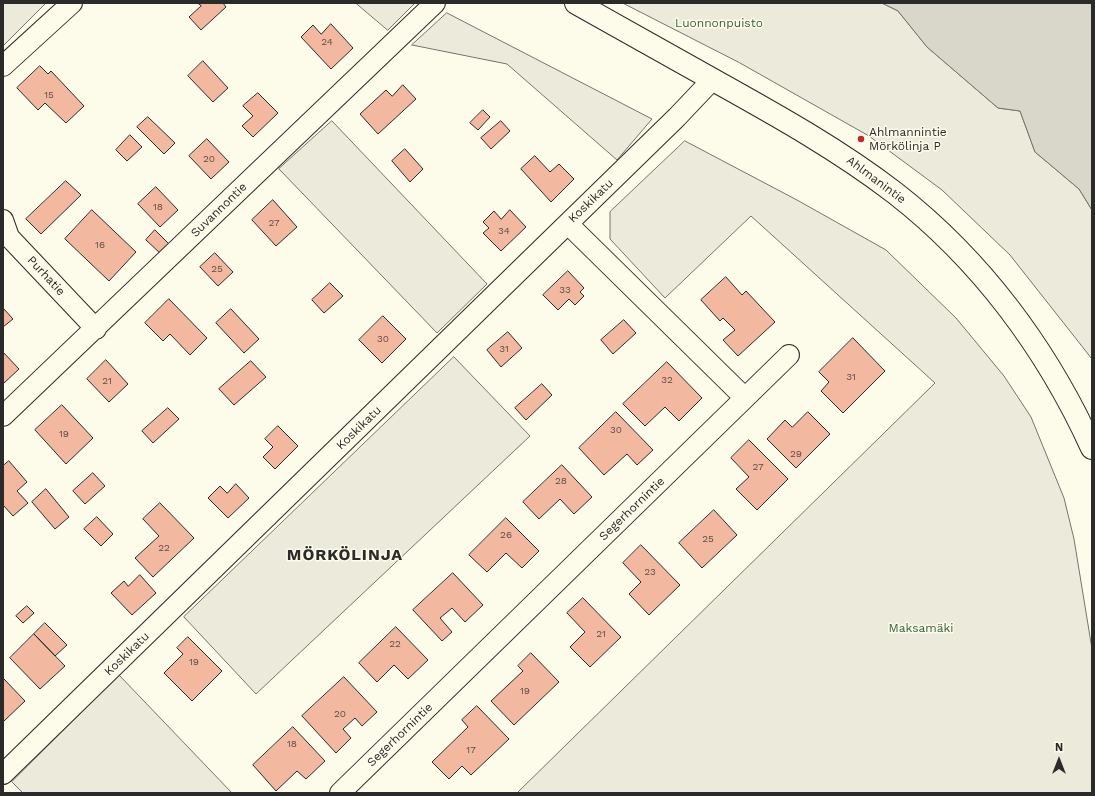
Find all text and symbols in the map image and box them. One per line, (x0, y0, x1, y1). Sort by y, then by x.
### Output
park label: Luonnonpuisto (675, 16, 763, 30)
house number: 24 (321, 36, 333, 48)
house number: 15 (44, 89, 54, 101)
place label: Ahlmannintie Mörkölinja P (869, 125, 947, 153)
marker: Ahlmannintie Mörkölinja P (856, 134, 866, 144)
house number: 20 (203, 153, 215, 165)
street label: Ahlmanintie (844, 153, 908, 207)
street label: Koskikatu (566, 176, 616, 226)
street label: Suvannontie (188, 180, 250, 240)
house number: 18 (153, 201, 163, 213)
house number: 27 (268, 217, 280, 229)
house number: 34 (498, 225, 510, 237)
house number: 16 (95, 239, 105, 251)
street label: Purhatie (24, 253, 68, 299)
house number: 25 (211, 263, 223, 275)
house number: 33 (559, 284, 571, 296)
house number: 30 (377, 333, 389, 345)
house number: 31 (499, 343, 509, 355)
house number: 31 (846, 371, 856, 383)
house number: 32 (661, 374, 673, 386)
house number: 21 (102, 375, 112, 387)
street label: Koskikatu (334, 403, 384, 453)
house number: 30 (610, 424, 622, 436)
house number: 19 (59, 428, 69, 440)
house number: 29 (790, 448, 802, 460)
house number: 27 (752, 461, 764, 473)
street label: Segerhornintie (596, 474, 668, 544)
house number: 28 (555, 475, 567, 487)
house number: 26 (500, 529, 512, 541)
house number: 25 (702, 533, 714, 545)
house number: 22 (158, 542, 170, 554)
district label: MÖRKÖLINJA (287, 545, 403, 565)
house number: 23 (644, 566, 656, 578)
park label: Maksamäki (889, 621, 953, 635)
house number: 21 (596, 628, 606, 640)
street label: Koskikatu (102, 629, 152, 679)
house number: 22 (389, 638, 401, 650)
house number: 19 (189, 656, 199, 668)
house number: 19 (520, 685, 530, 697)
street label: Segerhornintie (364, 700, 436, 770)
house number: 20 (334, 708, 346, 720)
house number: 18 (287, 738, 297, 750)
north arrow (1039, 740, 1079, 780)
text: N (1055, 741, 1063, 754)
house number: 17 (466, 744, 476, 756)

